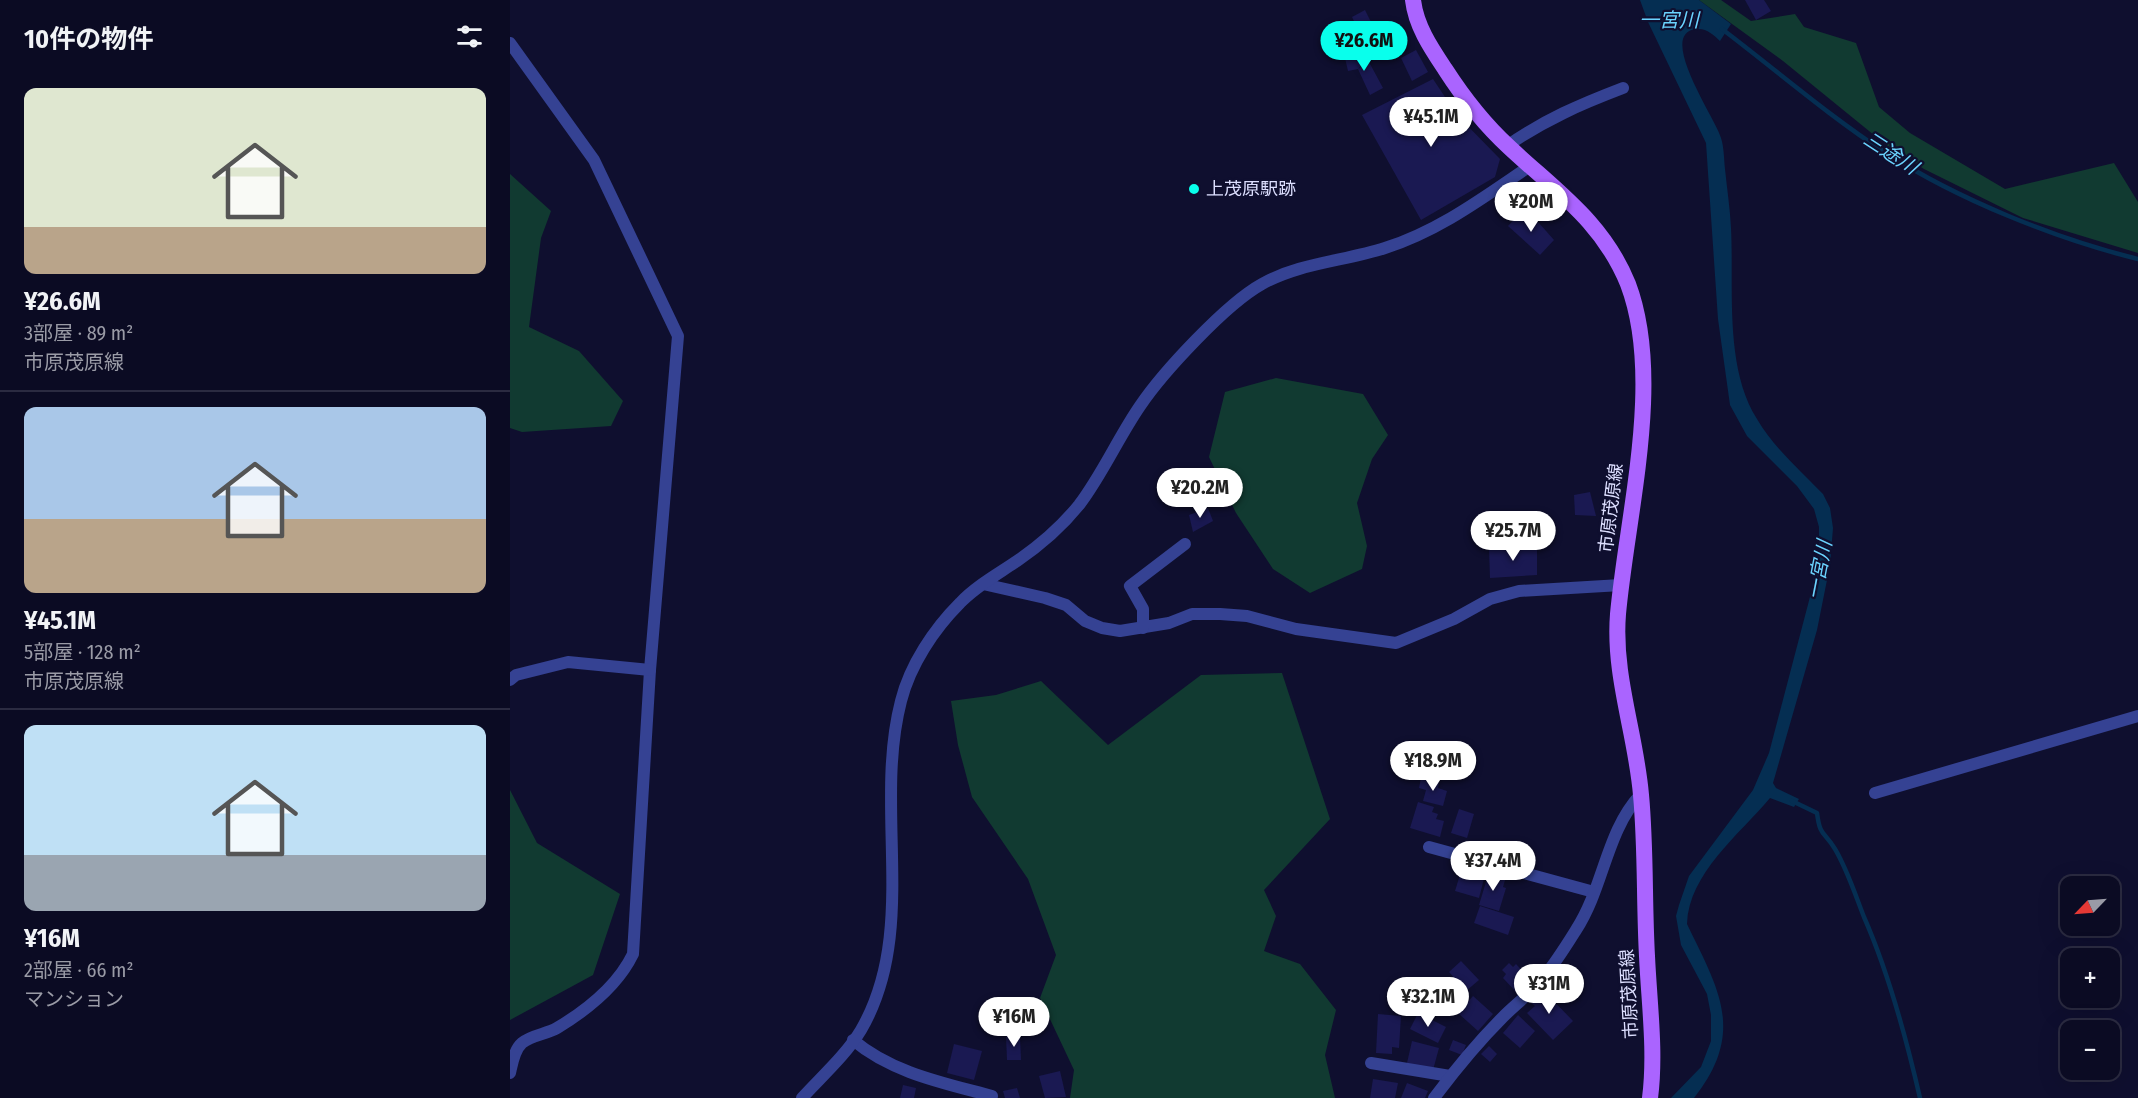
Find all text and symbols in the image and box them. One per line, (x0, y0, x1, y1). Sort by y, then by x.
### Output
water label: 一宮川 (1639, 8, 1701, 32)
icon: filters (453, 20, 486, 53)
pin: ¥26.6M (1315, 21, 1413, 72)
text: 10件の物件 (24, 24, 153, 55)
text: ¥26.6M (1335, 28, 1394, 52)
pin: ¥45.1M (1382, 97, 1480, 148)
text: ¥45.1M (1403, 104, 1459, 128)
icon: home (201, 127, 309, 235)
water label: 三途川 (1859, 127, 1924, 180)
place label: 上茂原駅跡 (1206, 178, 1296, 200)
marker: 上茂原駅跡 (1187, 182, 1201, 196)
pin: ¥20M (1495, 182, 1567, 233)
text: ¥20M (1509, 189, 1553, 213)
text: ¥26.6M (24, 286, 101, 317)
text: 3部屋 · 89 m² (24, 321, 133, 345)
text: 市原茂原線 (24, 350, 124, 374)
icon: home (201, 446, 309, 554)
street label: 市原茂原線 (1595, 462, 1627, 554)
pin: ¥20.2M (1151, 468, 1249, 519)
text: ¥20.2M (1171, 475, 1229, 499)
pin: ¥25.7M (1464, 511, 1562, 562)
text: ¥25.7M (1485, 518, 1541, 542)
water label: 一宮川 (1801, 536, 1837, 602)
text: ¥45.1M (24, 605, 96, 636)
text: 5部屋 · 128 m² (24, 640, 141, 664)
text: 市原茂原線 (24, 669, 124, 693)
pin: ¥18.9M (1384, 741, 1482, 792)
text: ¥18.9M (1404, 748, 1462, 772)
icon: home (201, 764, 309, 872)
pin: ¥37.4M (1444, 841, 1542, 892)
text: ¥37.4M (1465, 848, 1521, 872)
north arrow (2060, 876, 2120, 936)
map controls (2060, 876, 2120, 1080)
text: ¥16M (24, 923, 80, 954)
street label: 市原茂原線 (1616, 948, 1642, 1040)
button: + (2060, 948, 2120, 1008)
text: 2部屋 · 66 m² (24, 958, 134, 982)
pin: ¥31M (1513, 964, 1585, 1015)
text: ¥31M (1528, 971, 1570, 995)
pin: ¥32.1M (1379, 977, 1477, 1028)
text: ¥32.1M (1401, 984, 1455, 1008)
text: マンション (24, 987, 124, 1011)
pin: ¥16M (978, 997, 1050, 1048)
text: ¥16M (992, 1004, 1036, 1028)
button: − (2060, 1020, 2120, 1080)

